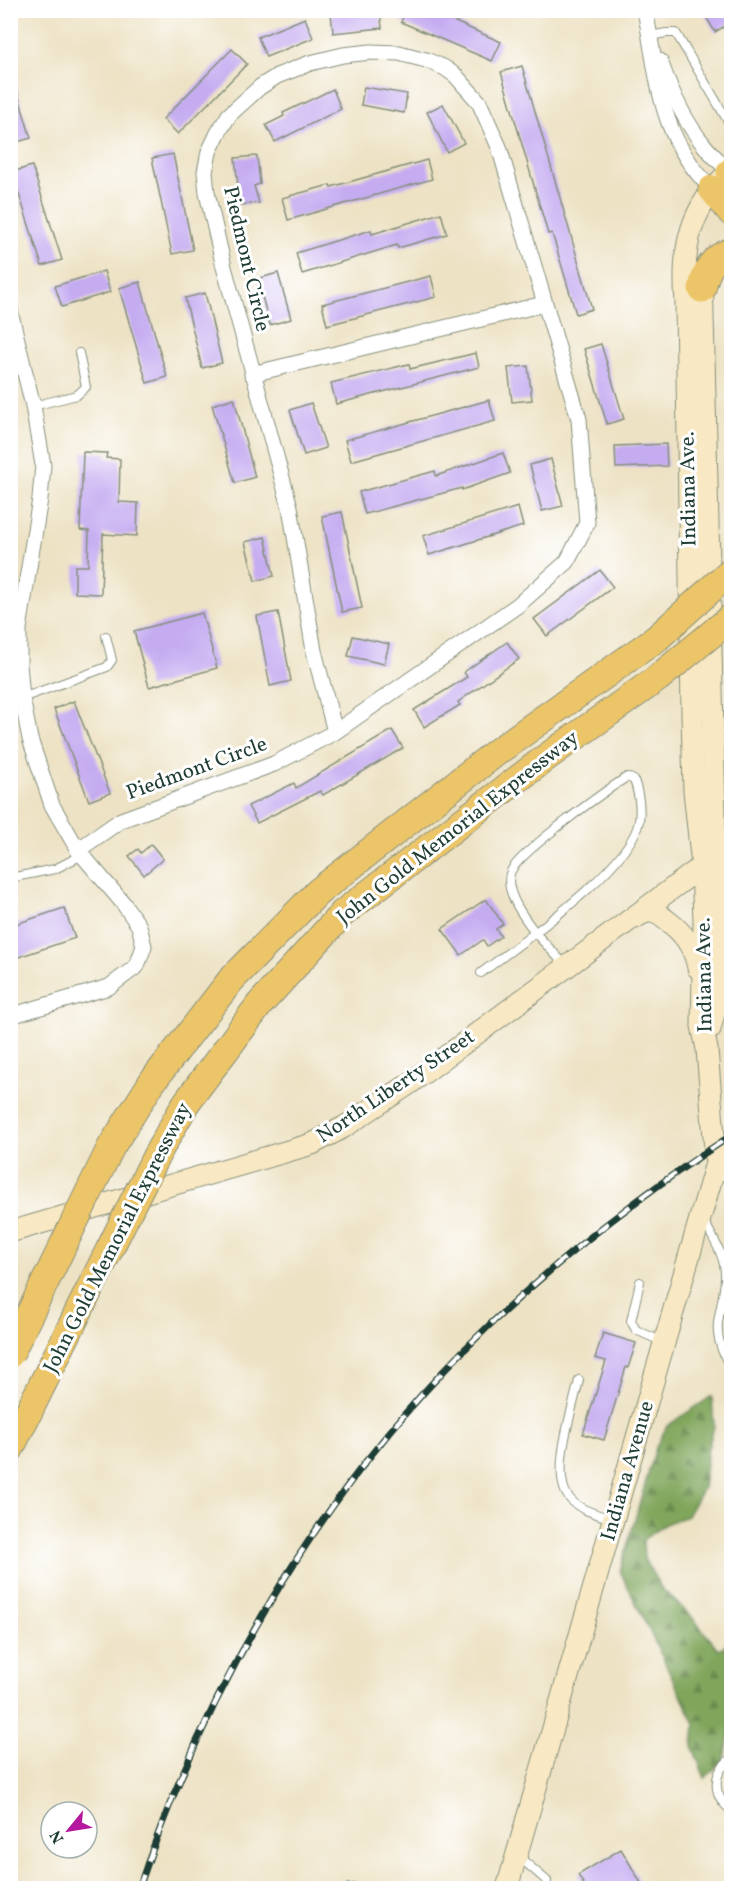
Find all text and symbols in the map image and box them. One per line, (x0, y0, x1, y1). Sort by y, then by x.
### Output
street label: Piedmont Circle (215, 184, 277, 334)
street label: Indiana Ave. (673, 431, 705, 547)
street label: John Gold Memorial Expressway (331, 724, 586, 932)
street label: Piedmont Circle (122, 730, 272, 808)
street label: Indiana Ave. (689, 917, 721, 1033)
street label: North Liberty Street (311, 1023, 481, 1151)
street label: John Gold Memorial Expressway (37, 1097, 199, 1378)
street label: Indiana Avenue (594, 1398, 662, 1544)
north arrow (39, 1800, 99, 1860)
text: N (45, 1826, 70, 1847)

